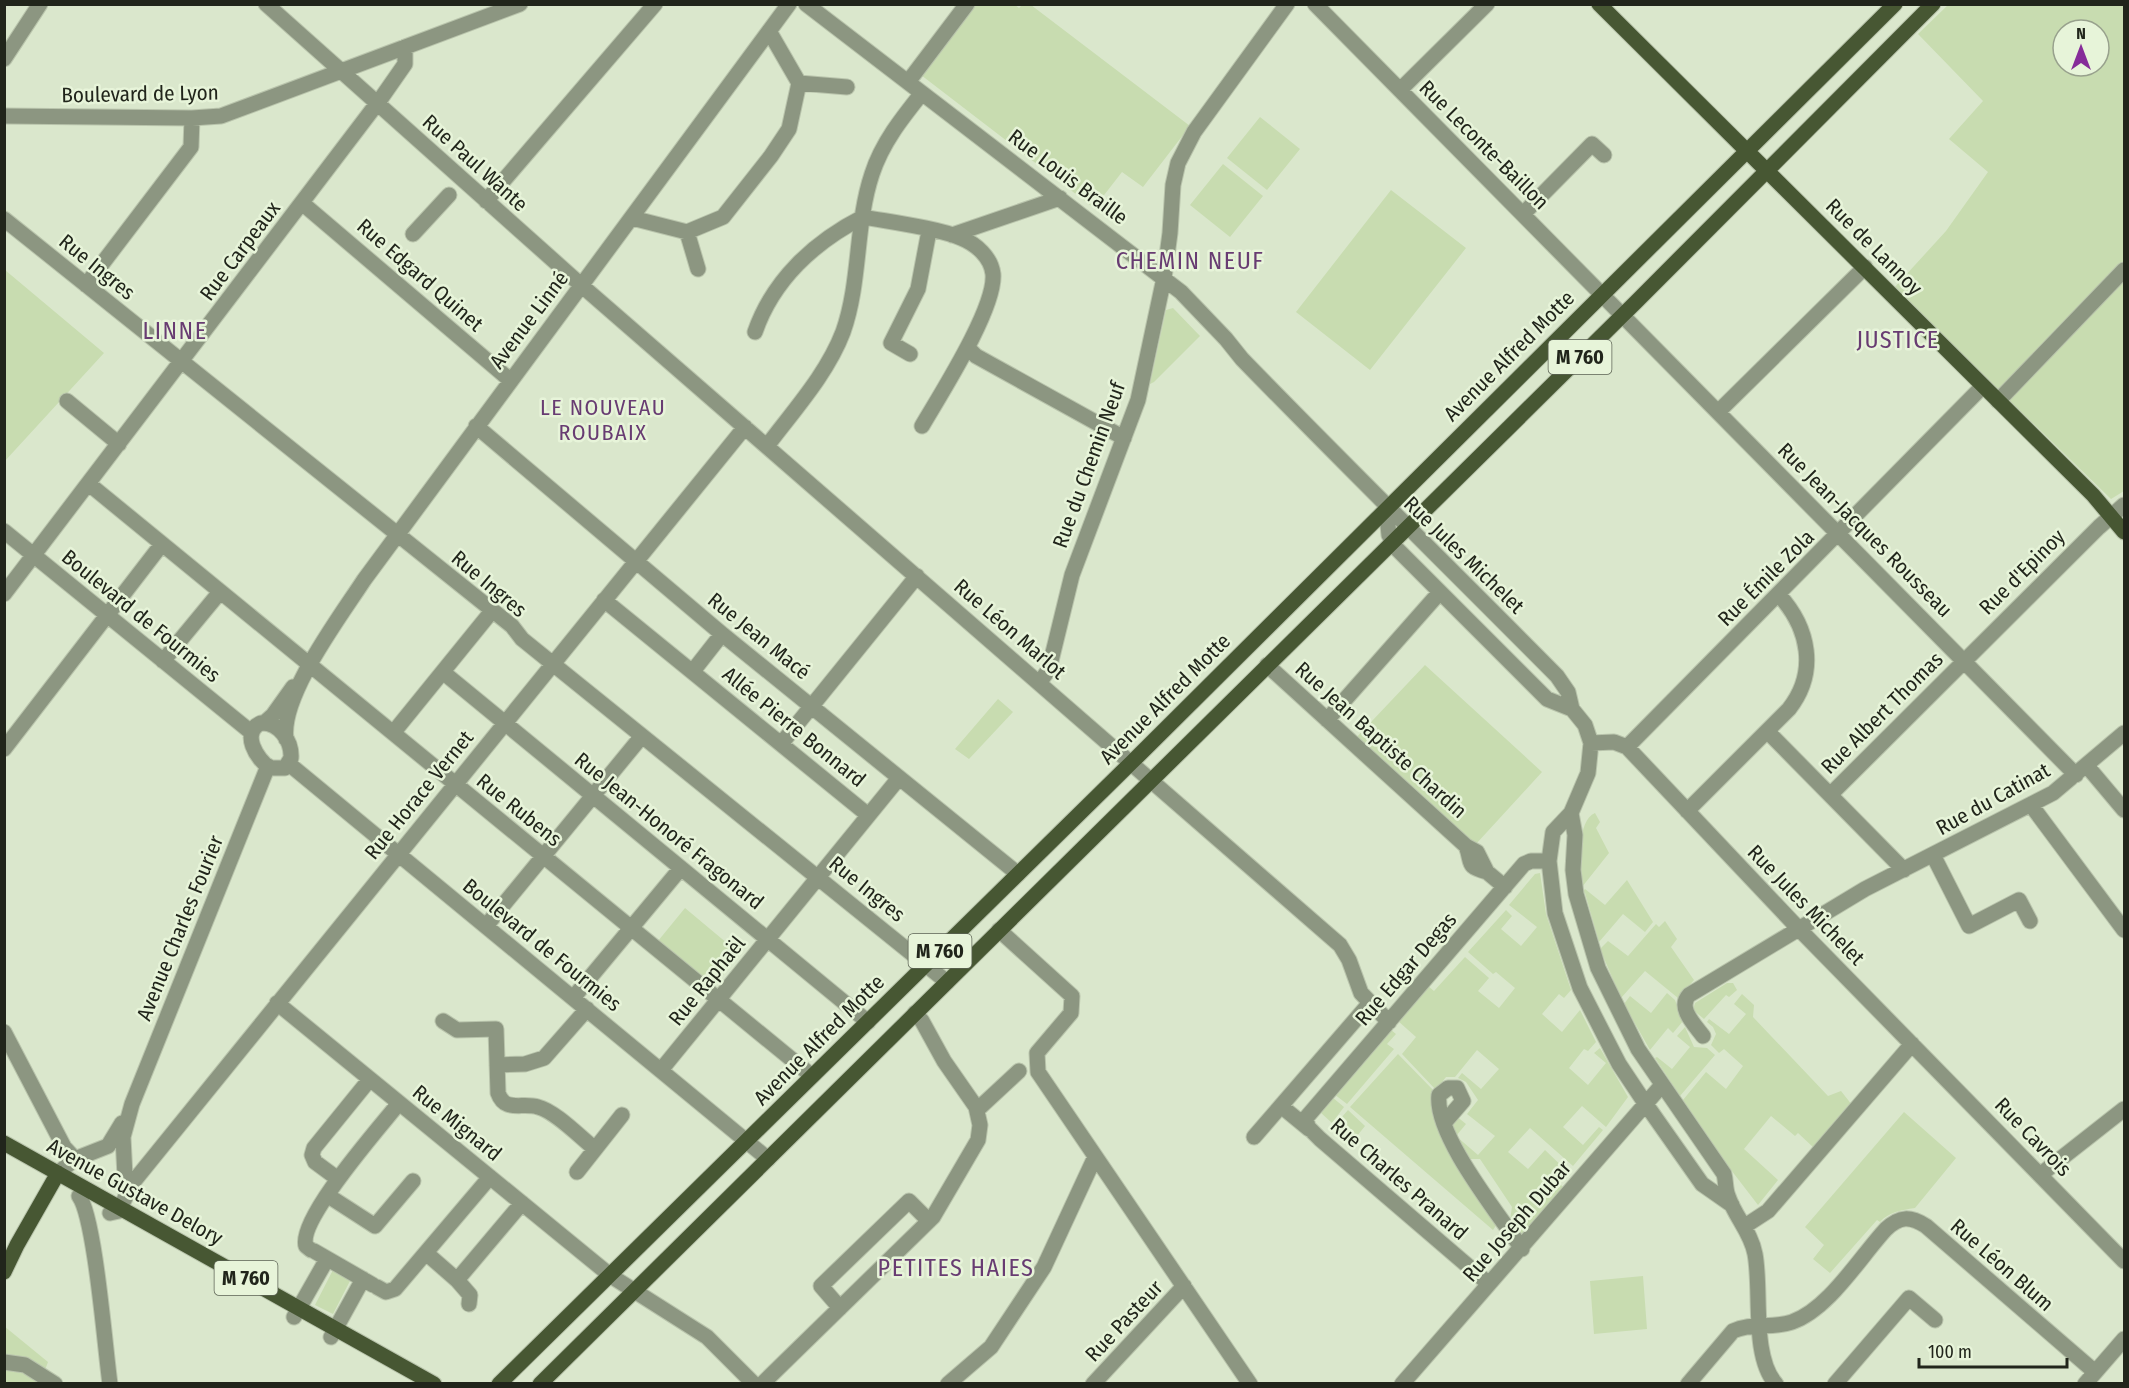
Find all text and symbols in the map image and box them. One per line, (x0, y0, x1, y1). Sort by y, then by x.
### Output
north arrow (2051, 18, 2111, 78)
text: N (2076, 24, 2086, 43)
street label: Rue Leconte-Baillon (1414, 75, 1554, 215)
street label: Boulevard de Lyon (61, 80, 219, 108)
street label: Rue Paul Wante (417, 109, 533, 217)
street label: Rue Louis Braille (1003, 124, 1133, 230)
street label: Rue de Lannoy (1820, 193, 1928, 301)
street label: Rue Carpeaux (194, 196, 286, 306)
street label: Rue Edgard Quinet (352, 213, 489, 337)
street label: Rue Ingres (54, 228, 140, 306)
district label: CHEMIN NEUF (1116, 247, 1264, 275)
street label: Avenue Linné (484, 266, 574, 374)
street label: Avenue Alfred Motte (1438, 285, 1580, 427)
district label: LINNE (143, 317, 207, 345)
district label: JUSTICE (1856, 326, 1940, 354)
road number: M 760 (1548, 340, 1612, 374)
street label: Rue du Chemin Neuf (1047, 377, 1132, 552)
district label: LE NOUVEAU ROUBAIX (540, 394, 666, 446)
street label: Rue Jean-Jacques Rousseau (1772, 437, 1958, 623)
street label: Rue Jules Michelet (1398, 491, 1530, 619)
street label: Rue d'Epinoy (1974, 523, 2071, 620)
street label: Rue Émile Zola (1712, 524, 1820, 632)
street label: Boulevard de Fourmies (56, 544, 226, 688)
street label: Rue Ingres (446, 545, 532, 623)
street label: Rue Léon Marlot (949, 573, 1071, 685)
street label: Rue Jean Macé (703, 587, 815, 685)
street label: Avenue Alfred Motte (1094, 628, 1236, 770)
street label: Rue Albert Thomas (1815, 646, 1949, 780)
street label: Rue Jean Baptiste Chardin (1290, 656, 1472, 824)
street label: Allée Pierre Bonnard (717, 661, 871, 793)
street label: Rue Horace Vernet (359, 725, 479, 865)
street label: Rue Jean-Honoré Fragonard (569, 747, 769, 915)
street label: Rue du Catinat (1932, 757, 2055, 841)
street label: Rue Rubens (471, 768, 567, 852)
street label: Avenue Charles Fourier (131, 831, 229, 1025)
street label: Rue Jules Michelet (1742, 839, 1870, 971)
street label: Rue Ingres (824, 850, 910, 928)
street label: Boulevard de Fourmies (457, 873, 627, 1017)
street label: Rue Edgar Degas (1350, 907, 1462, 1031)
street label: Rue Raphaël (663, 931, 751, 1031)
road number: M 760 (908, 934, 972, 968)
street label: Avenue Alfred Motte (748, 969, 890, 1111)
street label: Rue Mignard (407, 1079, 507, 1167)
street label: Rue Cavrois (1989, 1092, 2077, 1182)
street label: Rue Charles Pranard (1325, 1112, 1473, 1246)
street label: Avenue Gustave Delory (43, 1133, 228, 1251)
street label: Rue Joseph Dubar (1457, 1154, 1577, 1287)
street label: Rue Léon Blum (1945, 1213, 2059, 1317)
district label: PETITES HAIES (878, 1254, 1034, 1282)
road number: M 760 (214, 1261, 278, 1295)
street label: Rue Pasteur (1080, 1274, 1169, 1367)
scale bar (1919, 1331, 2068, 1369)
text: 100 m (1928, 1341, 1972, 1363)

